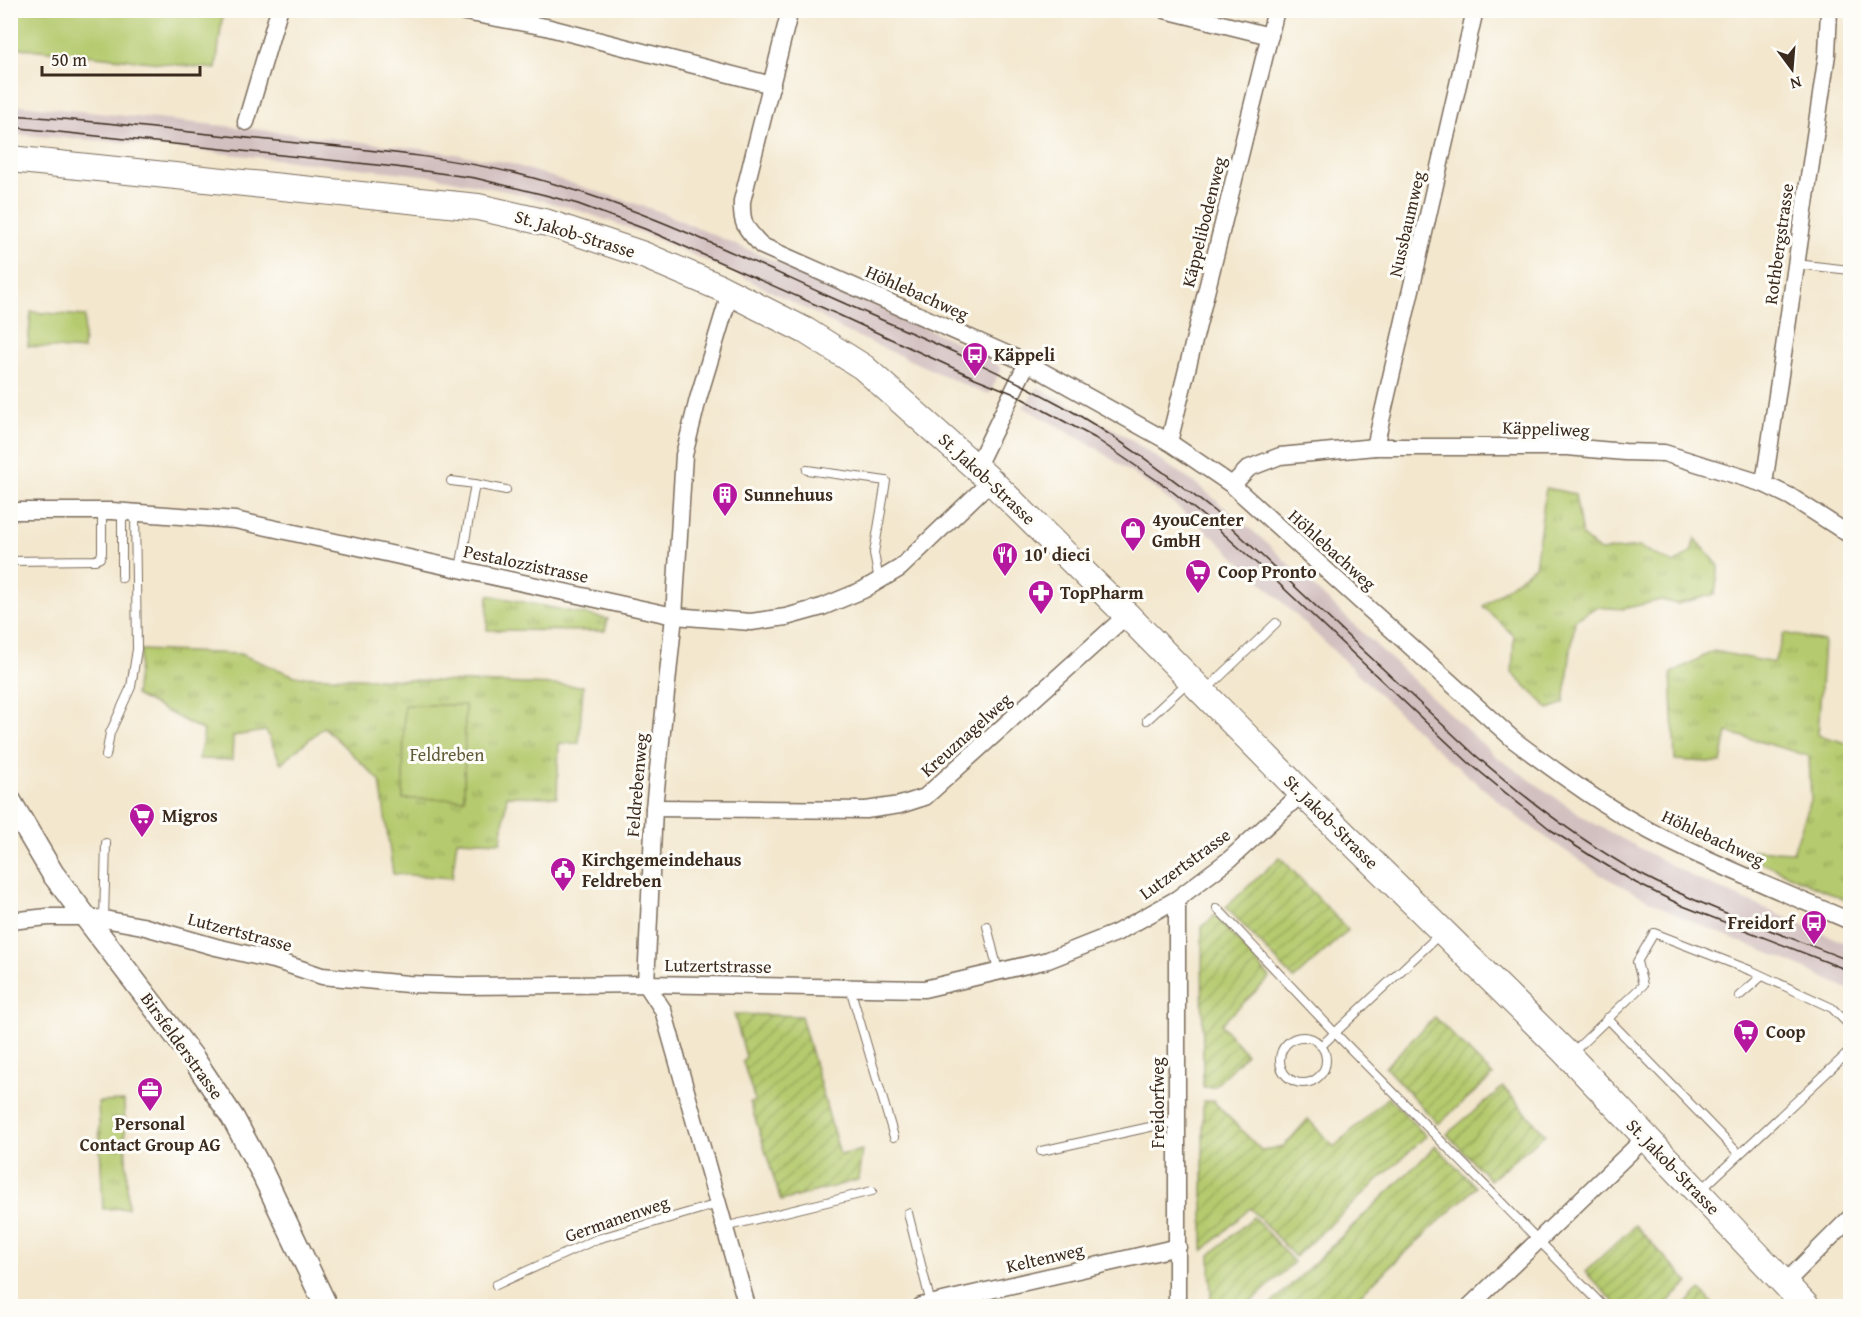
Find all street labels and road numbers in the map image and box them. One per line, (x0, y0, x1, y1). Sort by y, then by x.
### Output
street label: Käppelibodenweg (1174, 154, 1233, 290)
street label: Nussbaumweg (1381, 168, 1432, 279)
street label: Rothbergstrasse (1757, 182, 1800, 306)
street label: St. Jakob-Strasse (512, 202, 639, 265)
street label: Höhlebachweg (861, 258, 973, 327)
street label: Käppeliweg (1502, 413, 1590, 444)
street label: St. Jakob-Strasse (933, 426, 1042, 531)
street label: Höhlebachweg (1282, 503, 1382, 597)
street label: Pestalozzistrasse (461, 537, 591, 590)
street label: Kreuznagelweg (914, 686, 1017, 783)
street label: Feldrebenweg (619, 732, 655, 838)
street label: St. Jakob-Strasse (1278, 768, 1385, 875)
street label: Höhlebachweg (1658, 802, 1769, 873)
street label: Lutzertstrasse (1134, 821, 1236, 906)
street label: Lutzertstrasse (185, 905, 295, 958)
street label: Lutzertstrasse (664, 951, 772, 980)
street label: Birsfelderstrasse (134, 987, 231, 1105)
street label: Freidorfweg (1144, 1057, 1171, 1149)
street label: St. Jakob-Strasse (1620, 1112, 1726, 1221)
street label: Germanenweg (561, 1188, 672, 1249)
street label: Keltenweg (1003, 1235, 1086, 1280)

